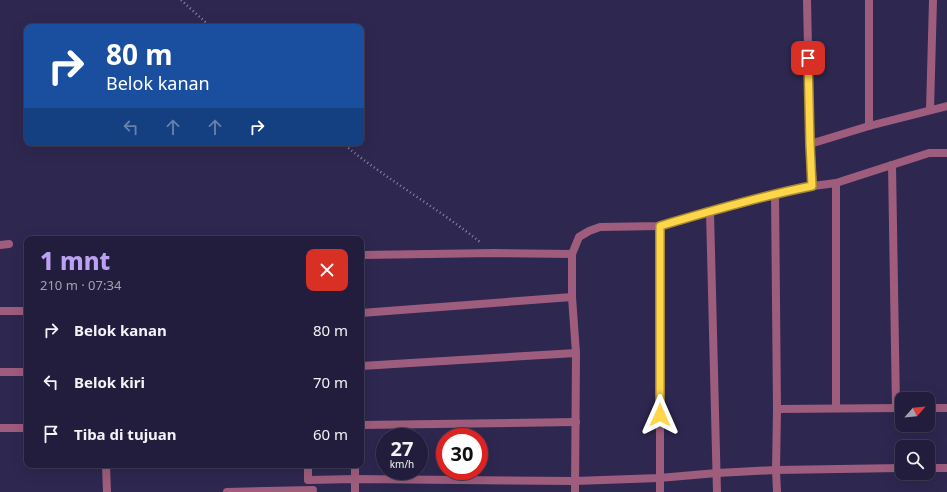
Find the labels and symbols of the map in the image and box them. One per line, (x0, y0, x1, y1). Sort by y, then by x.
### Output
pin (791, 41, 825, 75)
north arrow (895, 392, 935, 432)
position arrow (639, 394, 681, 436)
speed limit sign: 30 (436, 428, 488, 480)

